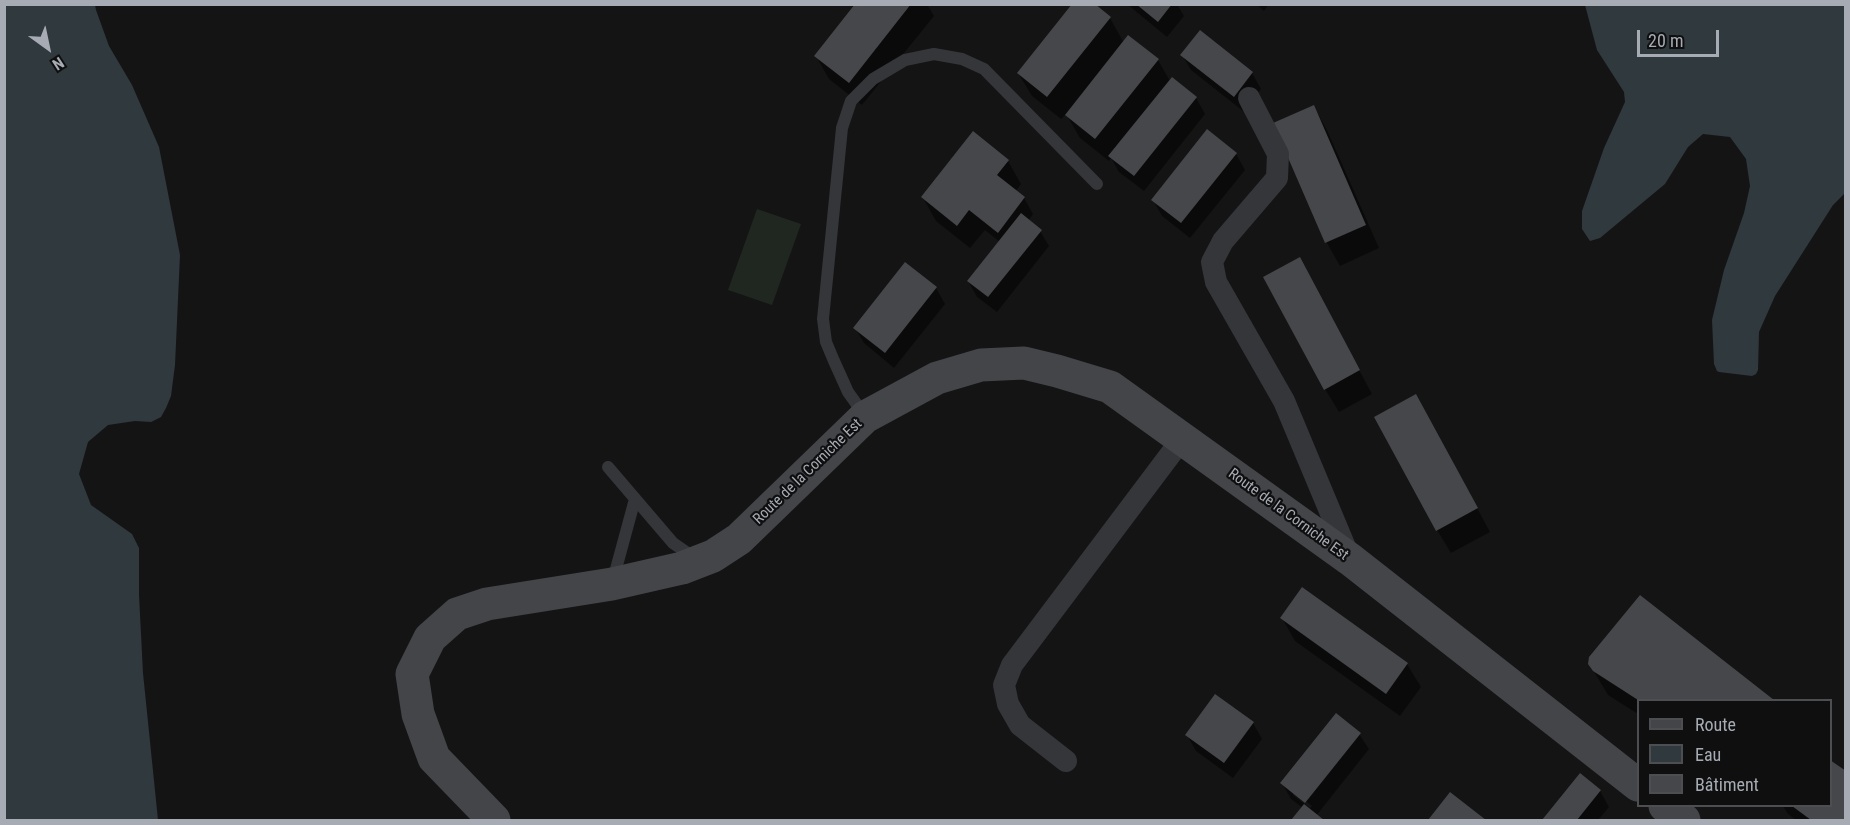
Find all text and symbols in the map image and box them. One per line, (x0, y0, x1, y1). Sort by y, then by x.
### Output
north arrow (18, 18, 78, 78)
scale bar (1640, 18, 1722, 56)
text: 20 m (1648, 30, 1683, 51)
text: N (49, 53, 67, 74)
street label: Route de la Corniche Est (750, 415, 866, 529)
street label: Route de la Corniche Est (1224, 465, 1352, 565)
legend (1637, 699, 1832, 807)
text: Route (1695, 714, 1736, 735)
text: Eau (1695, 744, 1721, 765)
text: Bâtiment (1695, 774, 1759, 795)

